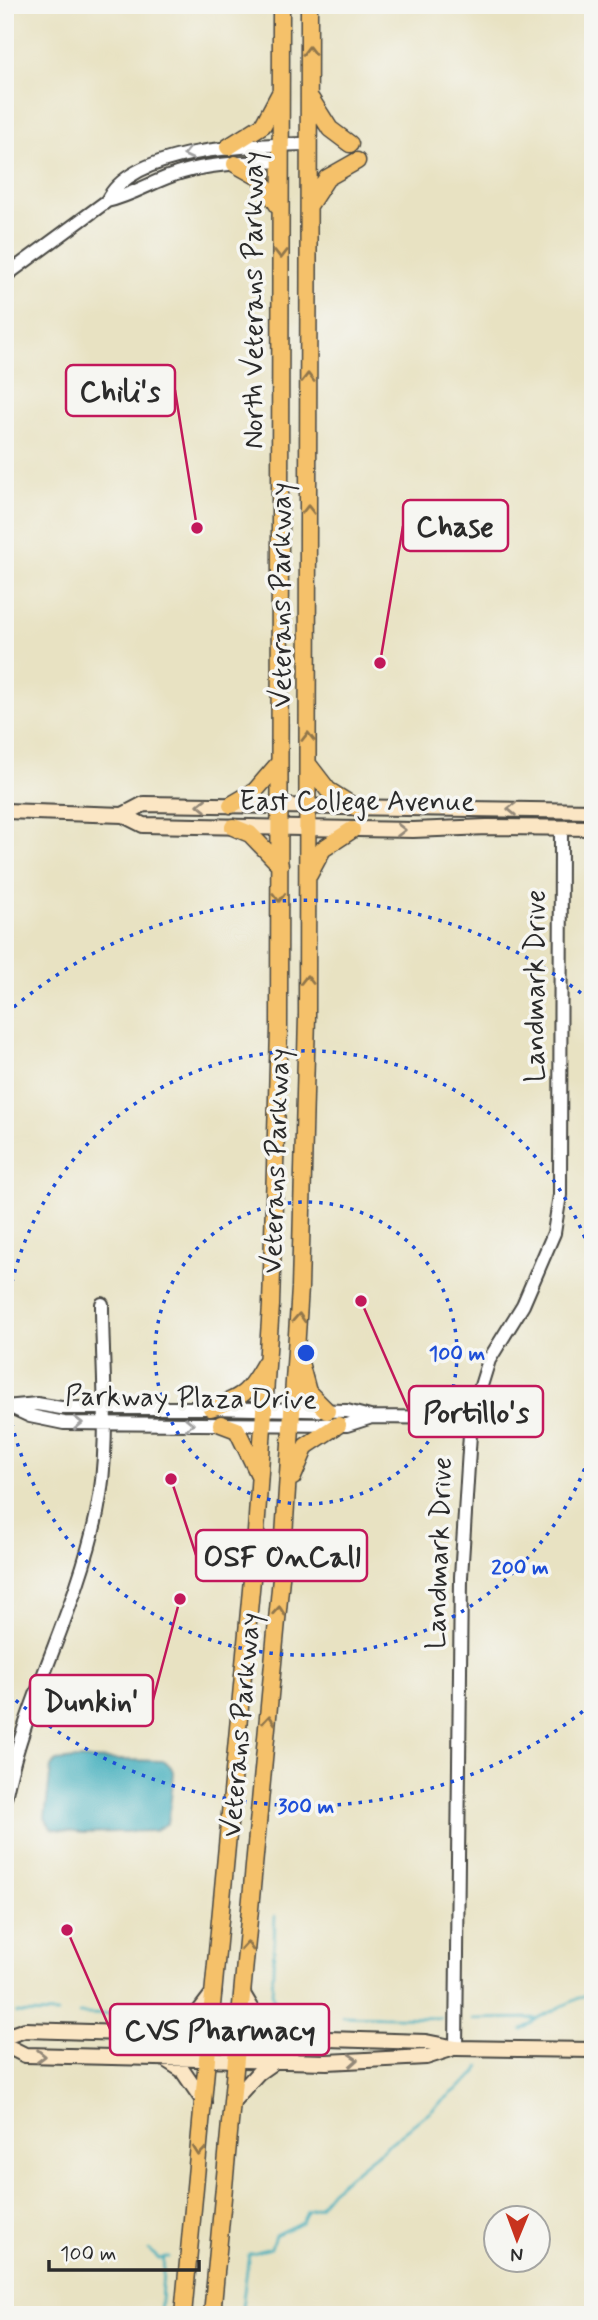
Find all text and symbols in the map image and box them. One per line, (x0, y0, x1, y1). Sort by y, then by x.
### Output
one-way arrow (301, 45, 317, 56)
one-way arrow (183, 145, 195, 160)
street label: North Veterans Parkway (236, 151, 273, 449)
one-way arrow (273, 249, 289, 260)
callout: Chili's (66, 365, 175, 416)
one-way arrow (300, 372, 316, 383)
text: Chili's (79, 373, 161, 412)
street label: Veterans Parkway (264, 482, 301, 708)
callout: Chase (403, 500, 508, 551)
one-way arrow (300, 504, 316, 515)
text: Chase (416, 508, 494, 547)
one-way arrow (300, 732, 316, 742)
street label: East College Avenue (239, 784, 475, 821)
one-way arrow (197, 797, 207, 813)
one-way arrow (506, 802, 517, 817)
one-way arrow (396, 822, 406, 838)
street label: Landmark Drive (518, 890, 555, 1082)
one-way arrow (271, 892, 287, 902)
one-way arrow (299, 974, 315, 985)
street label: Veterans Parkway (255, 1048, 299, 1274)
one-way arrow (291, 1312, 306, 1323)
text: 100 m (429, 1340, 485, 1368)
centre of rings (294, 1341, 318, 1365)
street label: Parkway Plaza Drive (65, 1378, 317, 1420)
callout: Portillo's (409, 1386, 543, 1437)
text: Portillo's (423, 1394, 530, 1433)
one-way arrow (73, 1415, 84, 1431)
one-way arrow (185, 1416, 195, 1432)
street label: Landmark Drive (418, 1456, 462, 1650)
callout: OSF OnCall (196, 1530, 367, 1581)
text: OSF OnCall (203, 1538, 361, 1577)
text: 200 m (491, 1554, 549, 1582)
one-way arrow (271, 1605, 286, 1617)
street label: Veterans Parkway (214, 1611, 270, 1839)
callout: Dunkin' (30, 1675, 153, 1726)
text: Dunkin' (43, 1683, 139, 1722)
one-way arrow (261, 1714, 276, 1726)
text: 300 m (278, 1793, 335, 1821)
one-way arrow (239, 1941, 254, 1952)
callout: CVS Pharmacy (110, 2004, 329, 2055)
text: CVS Pharmacy (124, 2012, 316, 2051)
one-way arrow (35, 2048, 46, 2063)
one-way arrow (348, 2053, 359, 2068)
one-way arrow (191, 2145, 206, 2157)
north arrow (482, 2204, 552, 2274)
scale bar (49, 2229, 200, 2273)
text: 100 m (60, 2240, 116, 2268)
text: N (510, 2242, 523, 2267)

